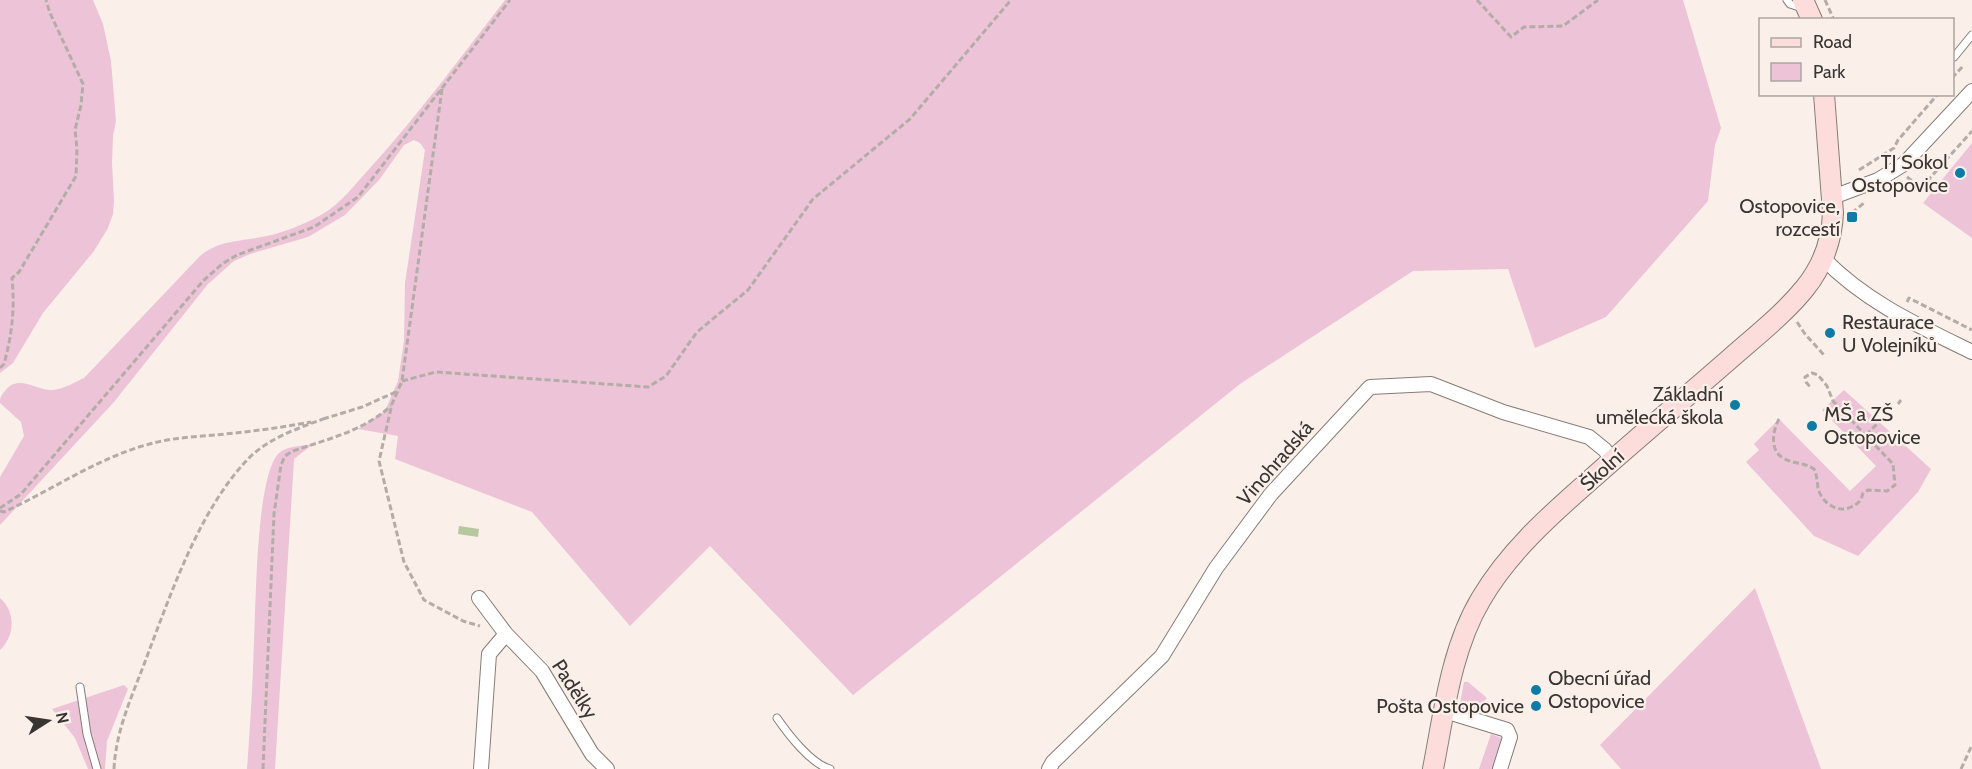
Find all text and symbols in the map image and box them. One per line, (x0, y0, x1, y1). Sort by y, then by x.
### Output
legend (1759, 18, 1954, 96)
text: Road (1813, 31, 1852, 53)
text: Park (1813, 61, 1846, 83)
place label: TJ Sokol Ostopovice (1852, 150, 1948, 197)
marker: TJ Sokol Ostopovice (1953, 166, 1967, 180)
place label: Ostopovice, rozcestí (1739, 194, 1840, 241)
marker: Ostopovice, rozcestí (1845, 210, 1859, 224)
place label: Restaurace U Volejníků (1842, 310, 1937, 357)
marker: Restaurace U Volejníků (1823, 326, 1837, 340)
place label: Základní umělecká škola (1596, 382, 1723, 429)
marker: Základní umělecká škola (1728, 398, 1742, 412)
place label: MŠ a ZŠ Ostopovice (1824, 402, 1920, 449)
street label: Vinohradská (1232, 416, 1318, 510)
marker: MŠ a ZŠ Ostopovice (1805, 419, 1819, 433)
street label: Školní (1575, 444, 1629, 496)
street label: Padělky (547, 655, 603, 723)
place label: Obecní úřad Ostopovice (1548, 666, 1651, 713)
marker: Obecní úřad Ostopovice (1529, 683, 1543, 697)
north arrow (18, 691, 78, 751)
place label: Pošta Ostopovice (1376, 694, 1524, 718)
marker: Pošta Ostopovice (1529, 699, 1543, 713)
text: N (52, 710, 73, 725)

